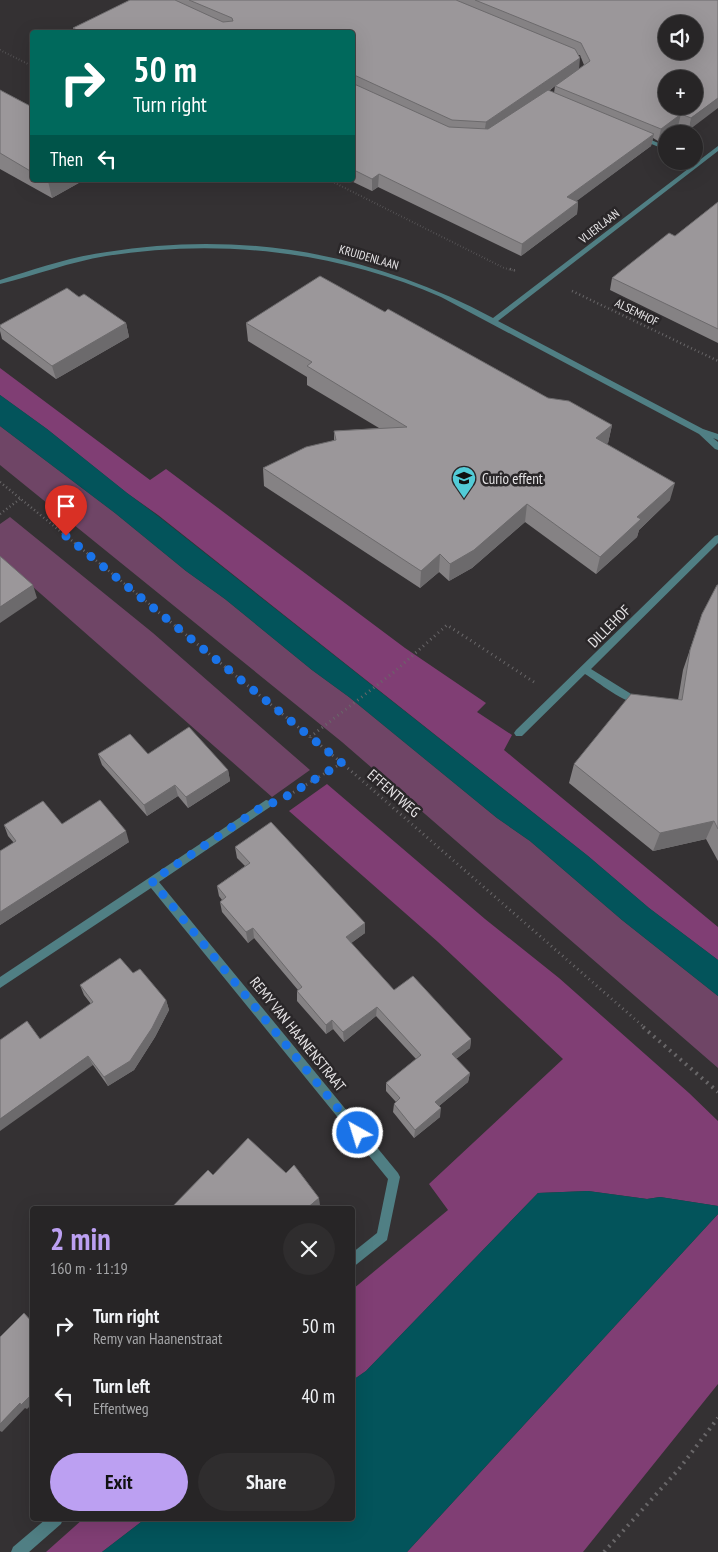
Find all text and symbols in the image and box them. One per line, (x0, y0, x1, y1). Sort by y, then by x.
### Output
map controls (658, 15, 703, 170)
button: sound (658, 15, 703, 60)
text: 50 m (133, 46, 197, 92)
icon: right (50, 50, 115, 115)
button: + (658, 70, 703, 115)
text: Turn right (133, 90, 207, 118)
button: − (658, 125, 703, 170)
icon: left (93, 145, 121, 173)
text: Then (50, 147, 83, 171)
street label: VLIERLAAN (575, 206, 622, 247)
street label: KRUIDENLAAN (337, 241, 401, 273)
street label: ALSEMHOF (613, 295, 661, 329)
school or university icon: Curio effent (451, 465, 477, 499)
place label: Curio effent (482, 469, 543, 488)
pin (45, 485, 87, 536)
icon: arrive (52, 492, 80, 520)
street label: DILLEHOF (584, 601, 634, 651)
street label: EFFENTWEG (364, 765, 424, 821)
street label: REMY VAN HAANENSTRAAT (246, 973, 350, 1095)
position arrow (331, 1106, 383, 1158)
text: 2 min (50, 1219, 111, 1258)
button: close (283, 1223, 335, 1275)
text: 160 m · 11:19 (50, 1258, 128, 1278)
text: Turn right (93, 1304, 159, 1328)
icon: right (50, 1312, 78, 1340)
text: 50 m (302, 1314, 335, 1338)
text: Remy van Haanenstraat (93, 1328, 222, 1348)
text: Turn left (93, 1374, 150, 1398)
icon: left (50, 1382, 78, 1410)
text: 40 m (302, 1384, 335, 1408)
text: Effentweg (93, 1398, 149, 1418)
button: Exit (50, 1453, 188, 1511)
button: Share (198, 1453, 335, 1511)

